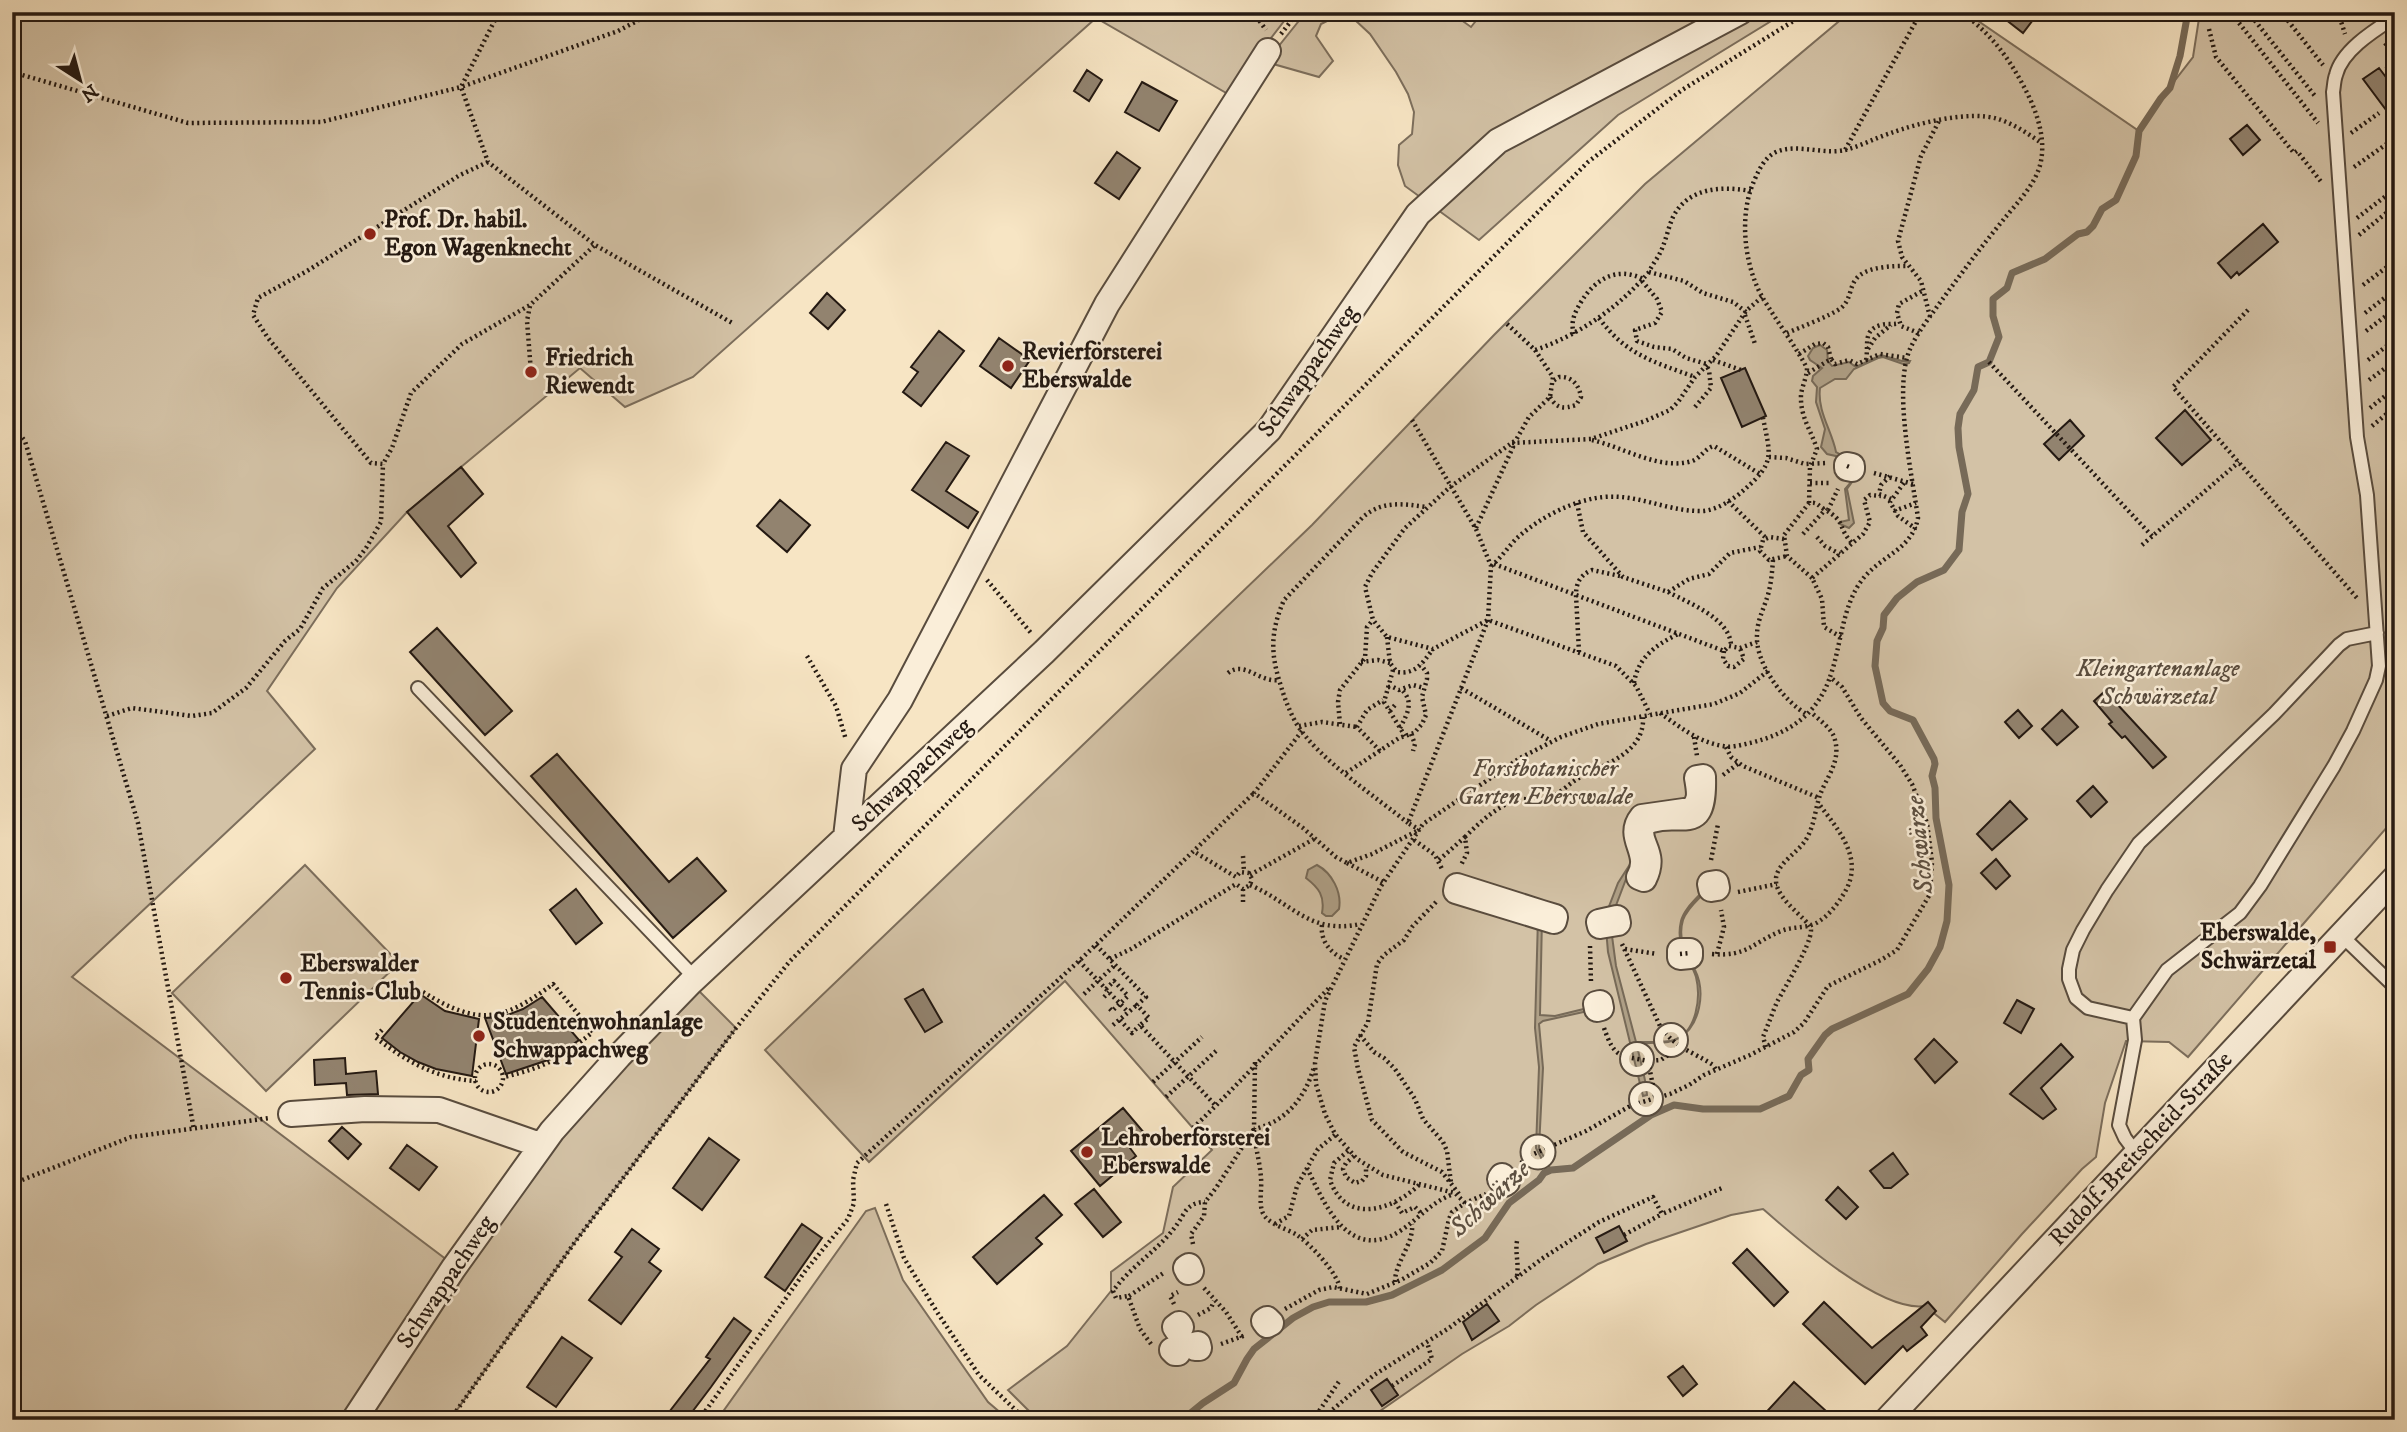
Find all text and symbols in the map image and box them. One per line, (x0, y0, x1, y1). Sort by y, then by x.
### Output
north arrow (46, 46, 116, 116)
text: N (76, 79, 102, 107)
place label: Prof. Dr. habil. Egon Wagenknecht (384, 205, 572, 263)
marker: Prof. Dr. habil. Egon Wagenknecht (362, 226, 378, 242)
street label: Schwappachweg (1251, 299, 1365, 443)
place label: Revierförsterei Eberswalde (1022, 337, 1162, 395)
place label: Friedrich Riewendt (545, 343, 635, 401)
marker: Revierförsterei Eberswalde (1000, 358, 1016, 374)
marker: Friedrich Riewendt (523, 364, 539, 380)
park label: Kleingartenanlage Schwärzetal (2075, 654, 2240, 712)
street label: Schwappachweg (845, 711, 979, 839)
park label: Forstbotanischer Garten Eberswalde (1457, 754, 1633, 812)
water label: Schwärze (1898, 793, 1942, 897)
place label: Eberswalde, Schwärzetal (2200, 918, 2317, 976)
marker: Eberswalde, Schwärzetal (2322, 939, 2338, 955)
place label: Eberswalder Tennis-Club (299, 949, 421, 1007)
marker: Eberswalder Tennis-Club (278, 970, 294, 986)
place label: Studentenwohnanlage Schwappachweg (493, 1007, 703, 1065)
marker: Studentenwohnanlage Schwappachweg (471, 1028, 487, 1044)
street label: Rudolf-Breitscheid-Straße (2043, 1045, 2239, 1253)
place label: Lehroberförsterei Eberswalde (1101, 1123, 1270, 1181)
marker: Lehroberförsterei Eberswalde (1079, 1144, 1095, 1160)
water label: Schwärze (1442, 1153, 1538, 1245)
street label: Schwappachweg (390, 1209, 502, 1355)

